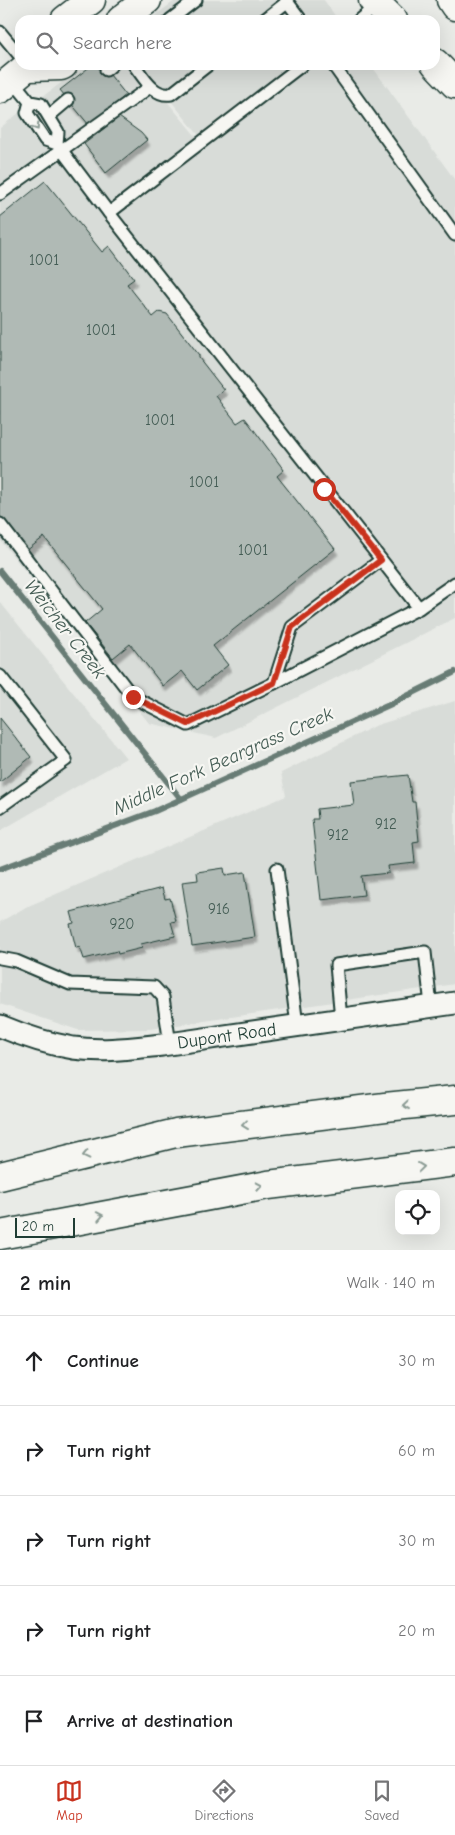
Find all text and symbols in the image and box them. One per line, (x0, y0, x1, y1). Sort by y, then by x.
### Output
search box (15, 15, 440, 70)
icon: search (33, 29, 61, 57)
text: Search here (73, 32, 172, 54)
one-way arrow (30, 122, 39, 131)
house number: 1001 (29, 251, 59, 269)
house number: 1001 (86, 321, 116, 339)
house number: 1001 (145, 411, 175, 429)
house number: 1001 (189, 473, 219, 491)
route start (313, 478, 336, 501)
house number: 1001 (238, 541, 268, 559)
water label: Weicher Creek (20, 575, 111, 683)
route end (122, 686, 145, 709)
water label: Middle Fork Beargrass Creek (109, 702, 337, 820)
house number: 912 (375, 815, 397, 833)
house number: 912 (327, 826, 349, 844)
house number: 916 (208, 900, 230, 918)
house number: 920 (110, 915, 134, 933)
street label: Dupont Road (176, 1018, 277, 1053)
one-way arrow (402, 1099, 410, 1110)
one-way arrow (241, 1119, 249, 1130)
one-way arrow (81, 1149, 90, 1160)
one-way arrow (417, 1162, 425, 1173)
one-way arrow (255, 1182, 264, 1192)
map controls (395, 1190, 440, 1235)
button: locate (395, 1190, 440, 1235)
one-way arrow (95, 1212, 104, 1222)
scale bar (15, 1215, 75, 1238)
text: 20 m (22, 1218, 54, 1235)
text: 2 min (20, 1271, 71, 1295)
text: Walk · 140 m (347, 1274, 435, 1292)
icon: ahead (20, 1347, 48, 1375)
text: Continue (67, 1350, 139, 1372)
text: 30 m (399, 1352, 435, 1370)
icon: right (20, 1437, 48, 1465)
text: Turn right (67, 1440, 151, 1462)
text: 60 m (398, 1442, 435, 1460)
icon: right (20, 1527, 48, 1555)
text: Turn right (67, 1530, 151, 1552)
text: 30 m (399, 1532, 435, 1550)
icon: right (20, 1617, 48, 1645)
text: Turn right (67, 1620, 151, 1642)
text: 20 m (398, 1622, 435, 1640)
icon: arrive (20, 1707, 48, 1735)
text: Arrive at destination (67, 1710, 233, 1732)
tab: Map (55, 1777, 83, 1824)
tab: Directions (194, 1777, 254, 1824)
tab: Saved (365, 1777, 400, 1824)

